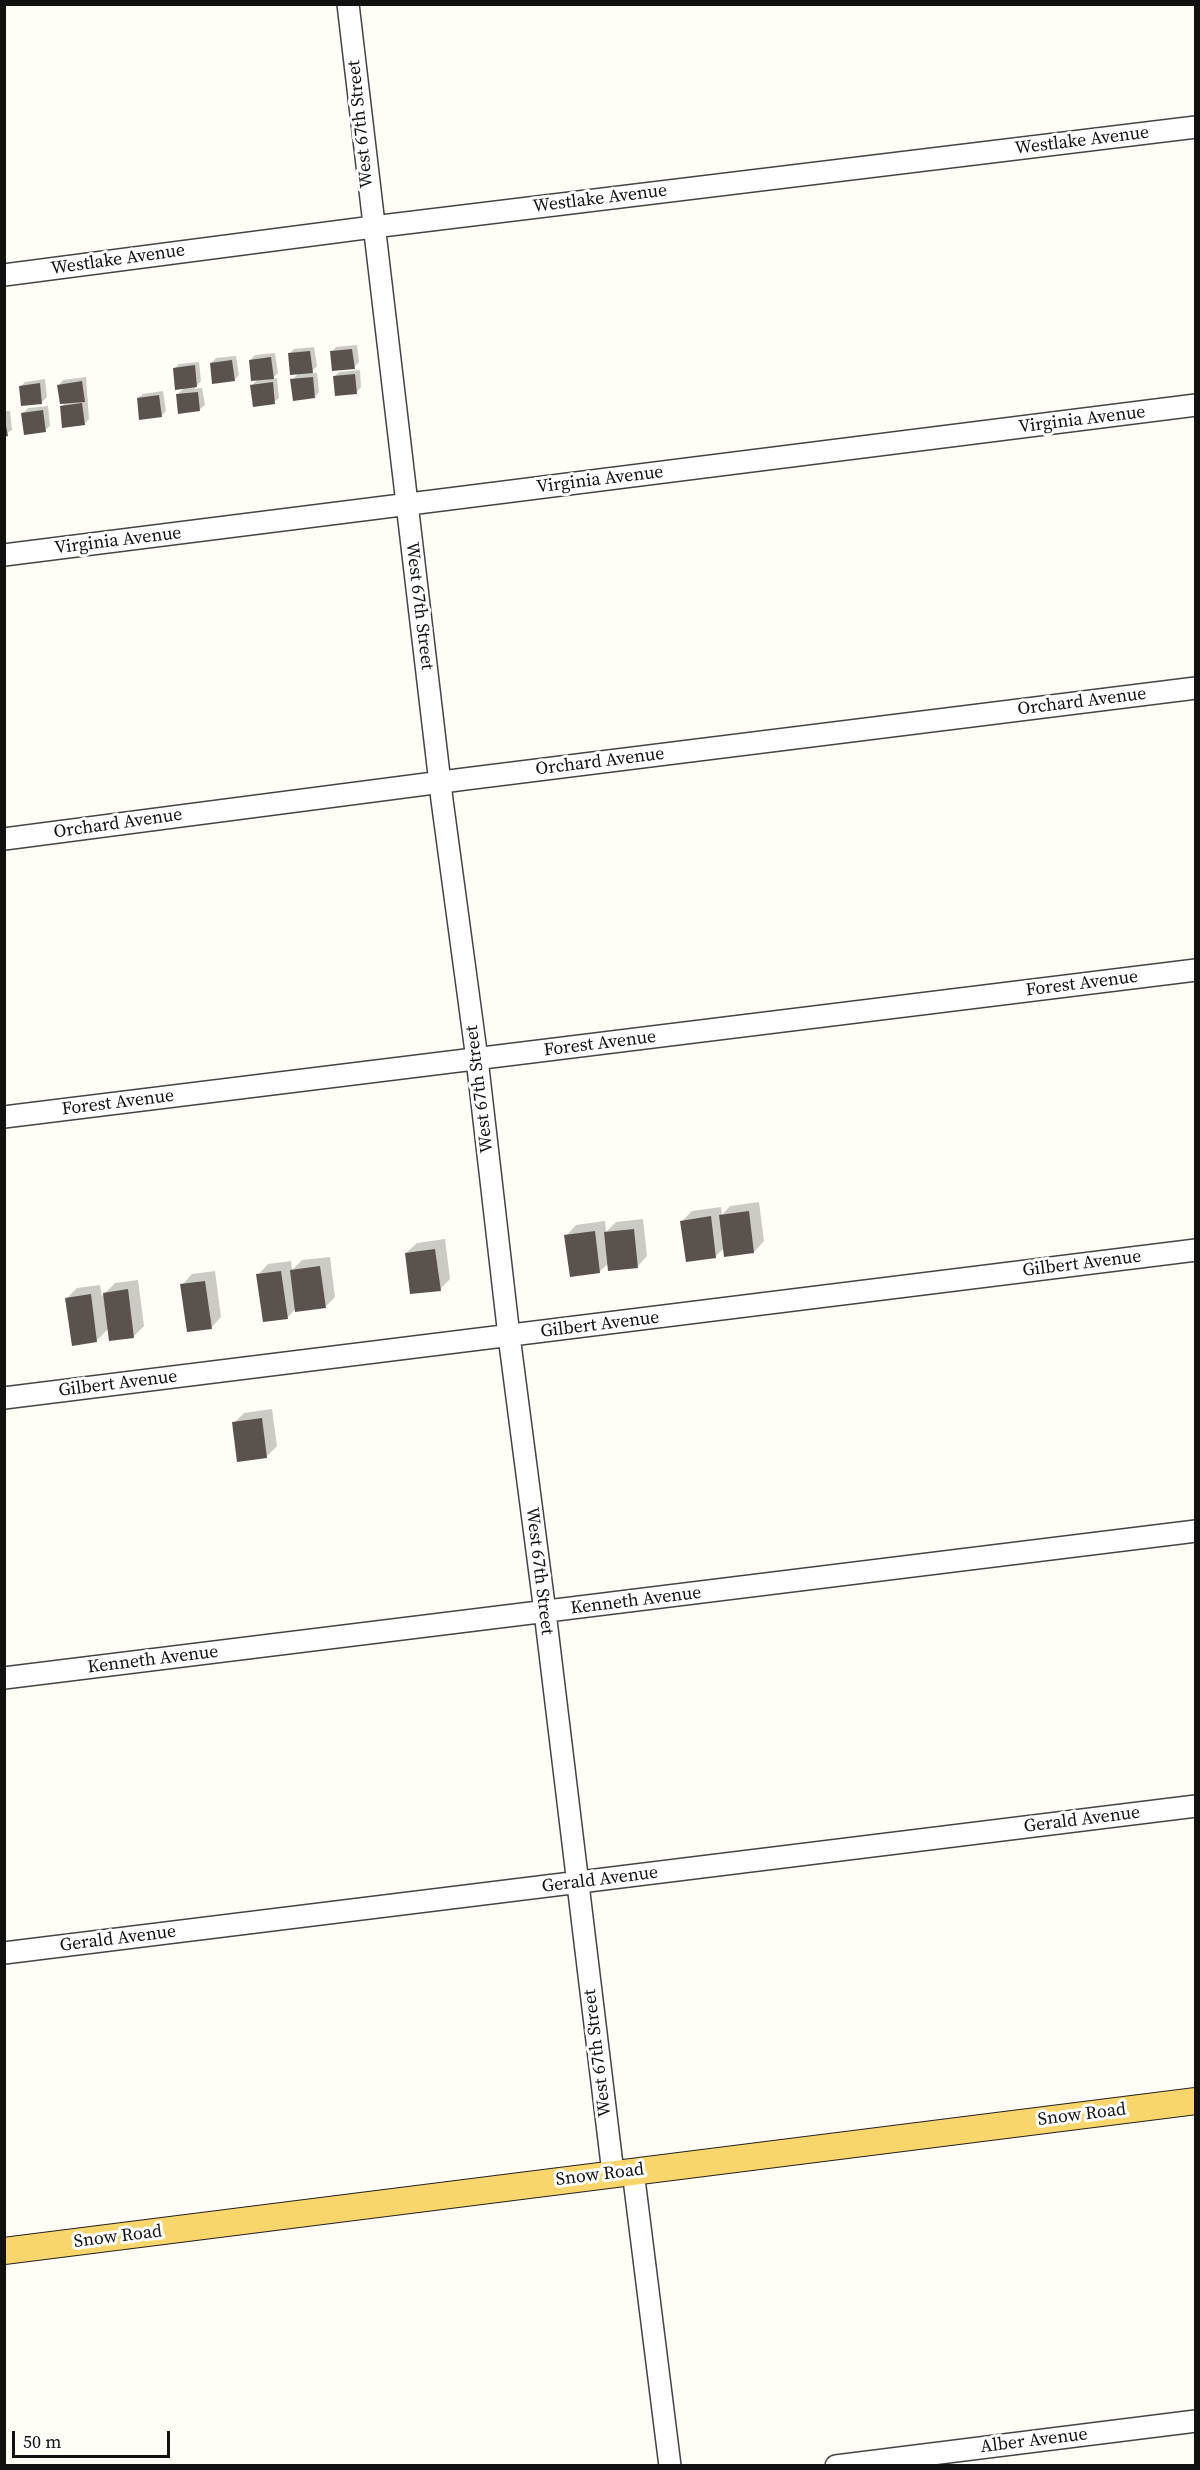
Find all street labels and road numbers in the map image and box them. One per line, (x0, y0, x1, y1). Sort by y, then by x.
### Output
street label: West 67th Street (344, 59, 378, 189)
street label: Westlake Avenue (1014, 122, 1150, 160)
street label: Westlake Avenue (532, 180, 668, 218)
street label: Westlake Avenue (50, 240, 186, 280)
street label: Virginia Avenue (1017, 401, 1147, 439)
street label: Virginia Avenue (535, 461, 665, 499)
street label: Virginia Avenue (53, 522, 183, 560)
street label: West 67th Street (400, 541, 438, 671)
street label: Orchard Avenue (1016, 683, 1148, 721)
street label: Orchard Avenue (534, 743, 666, 781)
street label: Orchard Avenue (52, 804, 184, 844)
street label: Forest Avenue (1025, 966, 1139, 1002)
street label: West 67th Street (461, 1024, 499, 1154)
street label: Forest Avenue (543, 1026, 657, 1062)
street label: Forest Avenue (61, 1085, 175, 1121)
street label: Gilbert Avenue (1021, 1246, 1143, 1282)
street label: Gilbert Avenue (539, 1307, 661, 1343)
street label: Gilbert Avenue (57, 1366, 179, 1402)
street label: West 67th Street (520, 1506, 558, 1636)
street label: Kenneth Avenue (569, 1582, 703, 1620)
street label: Kenneth Avenue (86, 1641, 220, 1679)
street label: Gerald Avenue (1023, 1802, 1141, 1838)
street label: Gerald Avenue (541, 1862, 659, 1898)
street label: Gerald Avenue (59, 1921, 177, 1957)
street label: West 67th Street (579, 1988, 617, 2118)
street label: Snow Road (1037, 2099, 1127, 2131)
street label: Snow Road (555, 2159, 645, 2191)
street label: Snow Road (73, 2221, 163, 2253)
street label: Alber Avenue (979, 2424, 1089, 2458)

